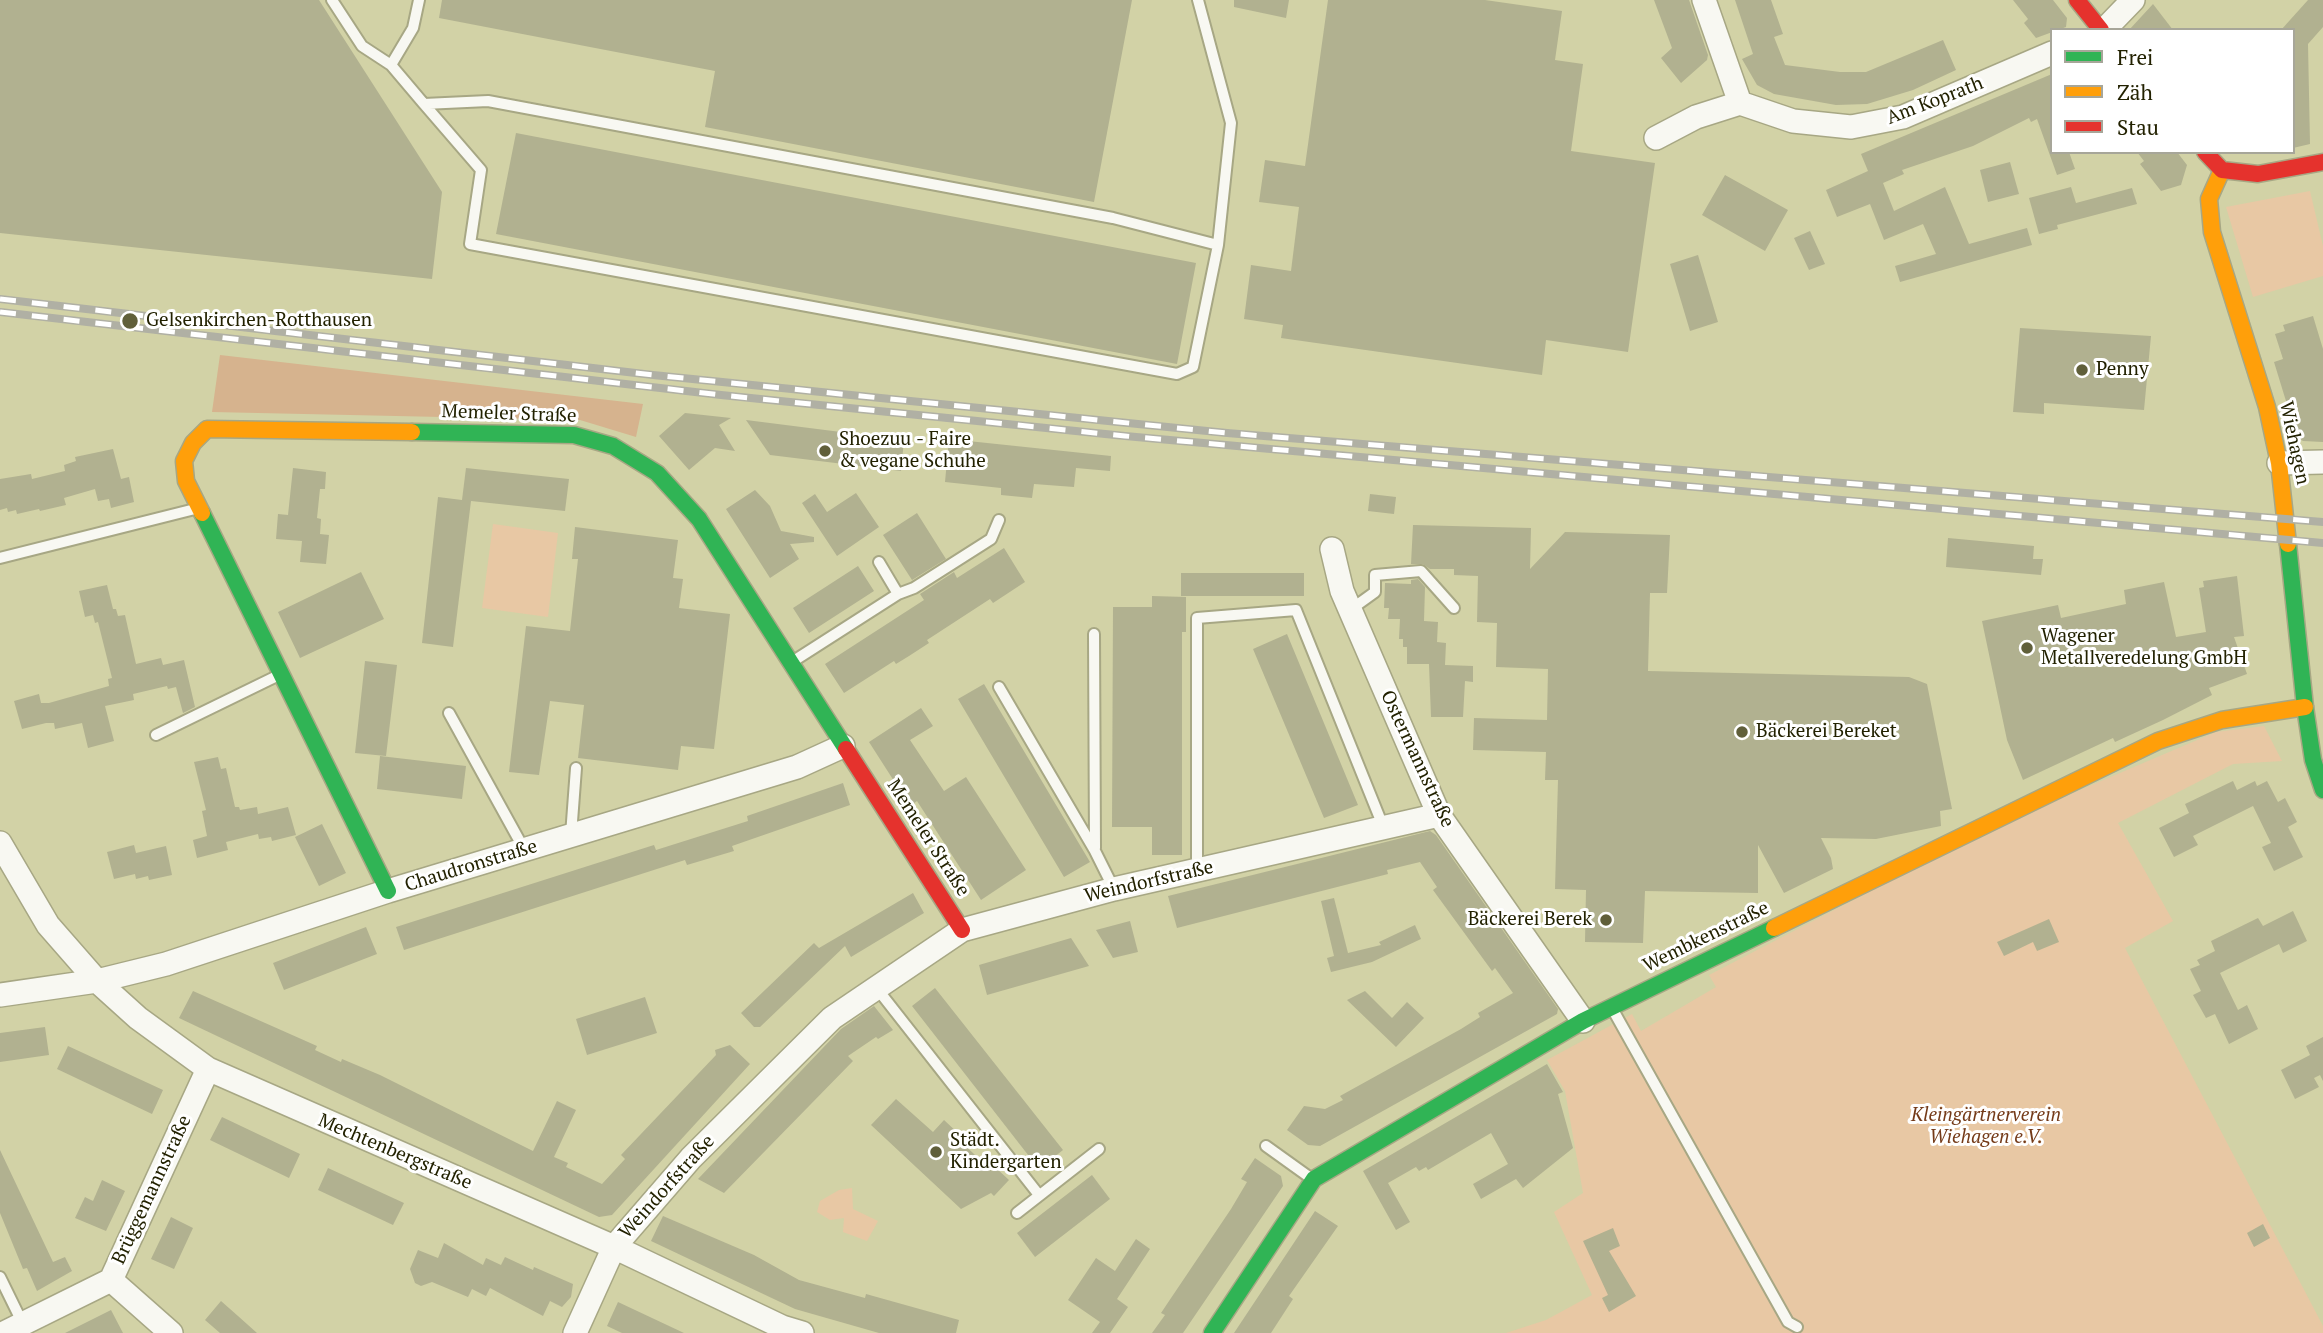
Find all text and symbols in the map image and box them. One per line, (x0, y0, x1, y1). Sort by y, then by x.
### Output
legend (2050, 28, 2295, 154)
text: Frei (2117, 43, 2153, 71)
street label: Am Koprath (1883, 72, 1987, 130)
text: Zäh (2117, 78, 2153, 106)
text: Stau (2117, 113, 2159, 141)
place label: Gelsenkirchen-Rotthausen (146, 310, 372, 332)
marker: Gelsenkirchen-Rotthausen (120, 311, 140, 331)
place label: Penny (2096, 359, 2148, 381)
marker: Penny (2074, 362, 2090, 378)
street label: Wiehagen (2274, 399, 2314, 487)
street label: Memeler Straße (441, 400, 577, 428)
place label: Shoezuu - Faire & vegane Schuhe (839, 429, 986, 473)
marker: Shoezuu - Faire & vegane Schuhe (817, 443, 833, 459)
place label: Wagener Metallveredelung GmbH (2041, 626, 2247, 670)
marker: Wagener Metallveredelung GmbH (2019, 640, 2035, 656)
street label: Ostermannstraße (1375, 687, 1459, 831)
place label: Bäckerei Bereket (1756, 721, 1897, 743)
marker: Bäckerei Bereket (1734, 724, 1750, 740)
street label: Memeler Straße (882, 775, 974, 901)
street label: Chaudronstraße (402, 835, 540, 897)
street label: Weindorfstraße (1082, 856, 1216, 908)
street label: Wembkenstraße (1639, 897, 1773, 977)
place label: Bäckerei Berek (1468, 909, 1592, 931)
marker: Bäckerei Berek (1598, 912, 1614, 928)
park label: Kleingärtnerverein Wiehagen e.V. (1911, 1105, 2061, 1149)
street label: Mechtenbergstraße (315, 1109, 475, 1195)
street label: Brüggemannstraße (107, 1112, 197, 1268)
street label: Weindorfstraße (614, 1130, 720, 1244)
place label: Städt. Kindergarten (950, 1130, 1061, 1174)
marker: Städt. Kindergarten (928, 1144, 944, 1160)

